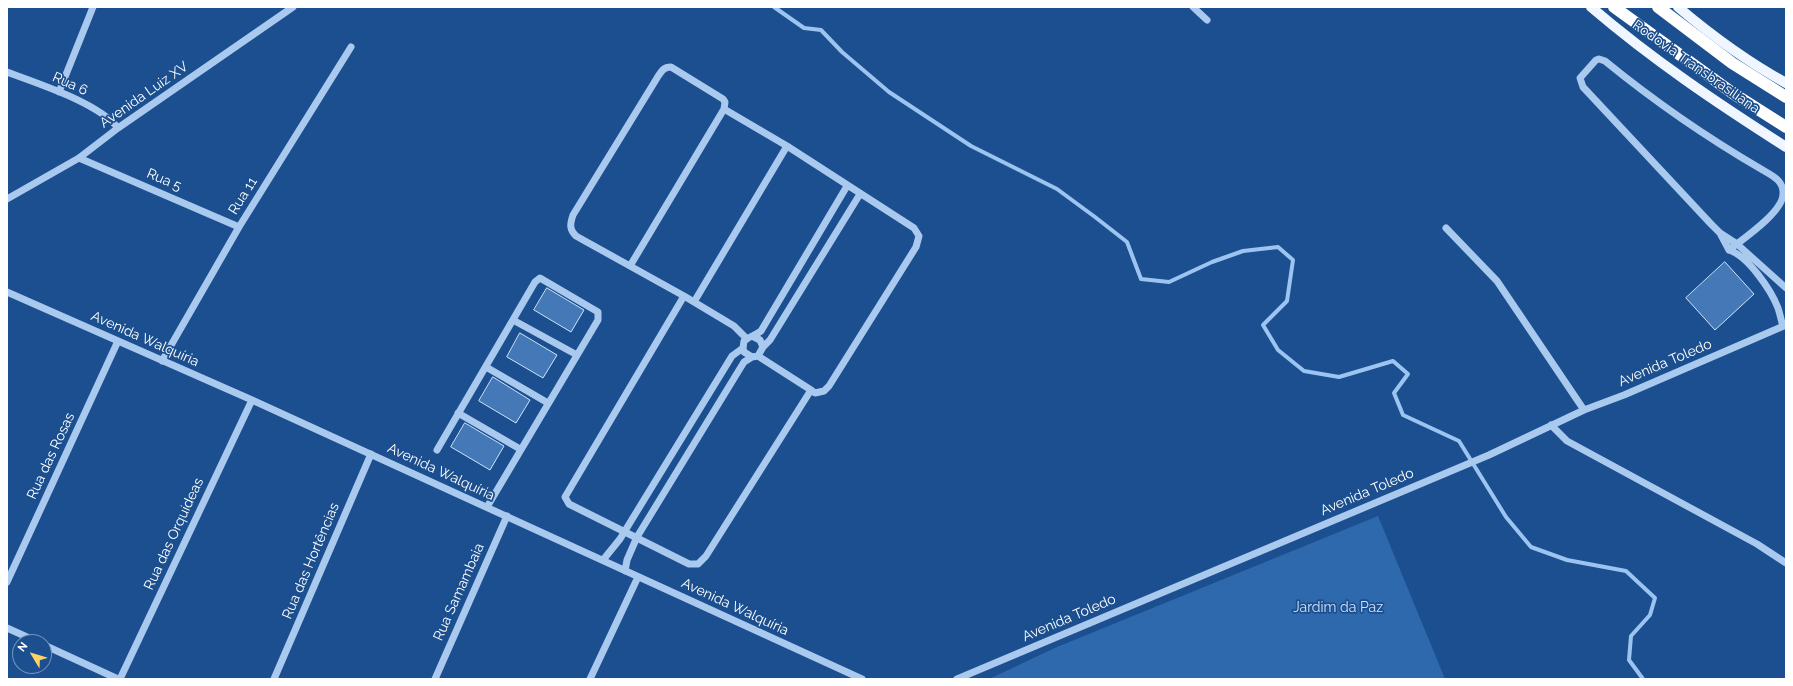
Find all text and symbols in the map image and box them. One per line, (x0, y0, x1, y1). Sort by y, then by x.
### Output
street label: Rodovia Transbrasiliana (1629, 17, 1763, 117)
street label: Avenida Luiz XV (97, 58, 191, 132)
street label: Rua 6 (50, 69, 90, 99)
street label: Rua 5 (144, 165, 184, 195)
street label: Rua 11 (225, 174, 261, 218)
street label: Avenida Walquíria (88, 308, 202, 370)
street label: Avenida Toledo (1616, 336, 1714, 390)
street label: Rua das Rosas (24, 410, 78, 502)
street label: Avenida Walquíria (385, 440, 497, 504)
street label: Avenida Toledo (1318, 465, 1416, 519)
street label: Rua das Orquídeas (141, 475, 207, 593)
street label: Rua das Hortências (279, 500, 343, 622)
street label: Rua Samambaia (430, 541, 488, 643)
street label: Avenida Walquíria (679, 575, 791, 639)
street label: Avenida Toledo (1020, 591, 1118, 645)
park label: Jardim da Paz (1293, 600, 1383, 616)
north arrow (12, 634, 52, 674)
text: N (15, 640, 31, 654)

